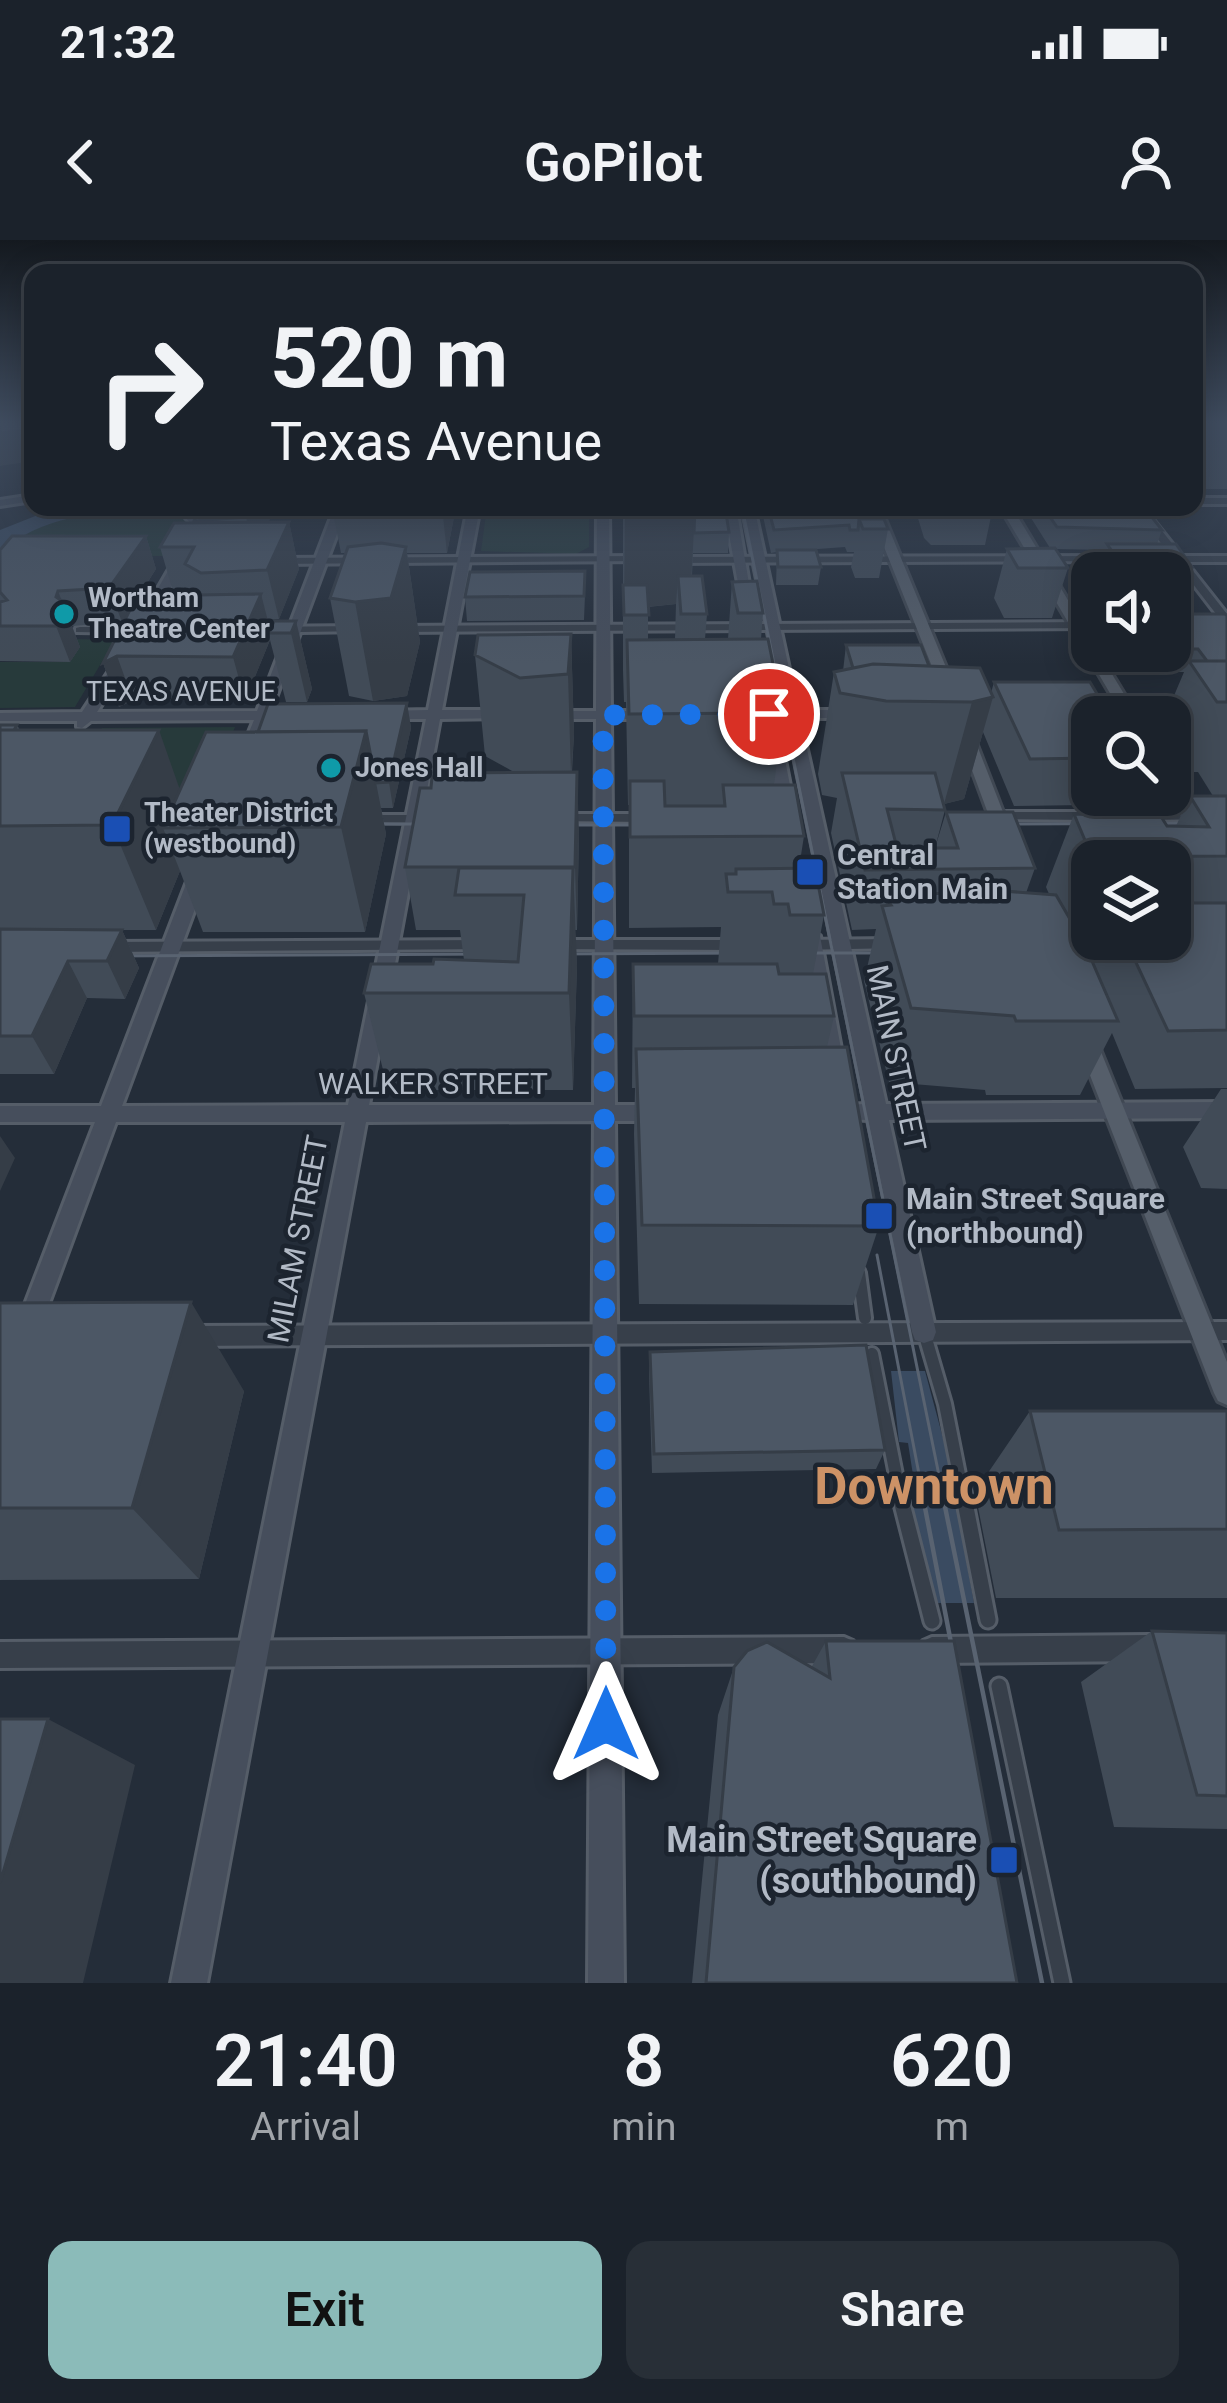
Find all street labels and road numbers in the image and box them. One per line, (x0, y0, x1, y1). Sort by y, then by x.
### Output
street label: TEXAS AVENUE (86, 676, 276, 708)
street label: MAIN STREET (860, 962, 933, 1154)
street label: WALKER STREET (318, 1066, 548, 1101)
street label: MILAM STREET (260, 1132, 335, 1346)

